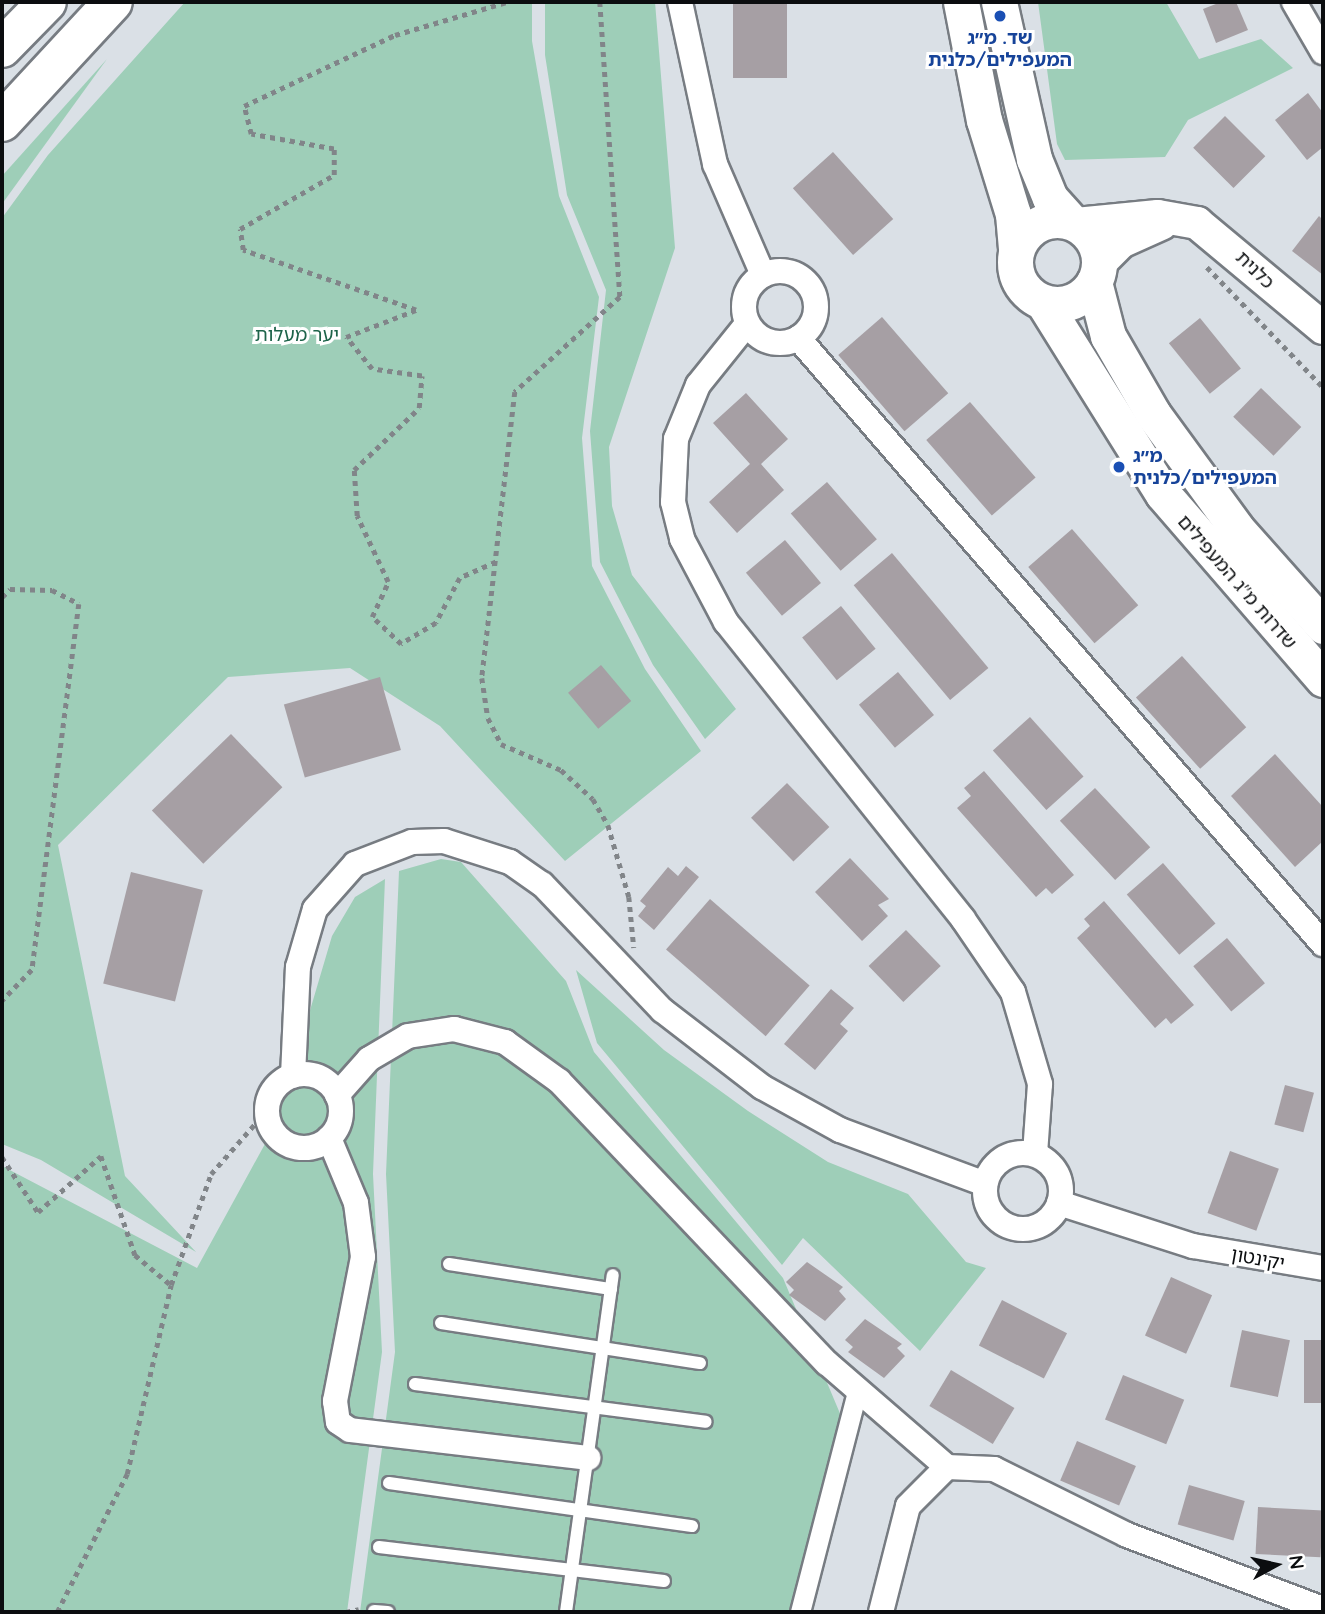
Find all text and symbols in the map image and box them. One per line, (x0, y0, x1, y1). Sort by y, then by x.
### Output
marker: שד. מ״ג המעפילים/כלנית (992, 8, 1008, 24)
place label: שד. מ״ג המעפילים/כלנית (928, 27, 1072, 71)
street label: כלנית (1231, 246, 1279, 294)
park label: יער מעלות (255, 324, 339, 346)
place label: מ״ג המעפילים/כלנית (1133, 445, 1277, 489)
marker: מ״ג המעפילים/כלנית (1111, 459, 1127, 475)
street label: שדרות מ"ג המעפילים (1173, 510, 1301, 654)
street label: יקינטון (1229, 1243, 1287, 1275)
north arrow (1241, 1530, 1311, 1600)
text: N (1284, 1553, 1310, 1571)

